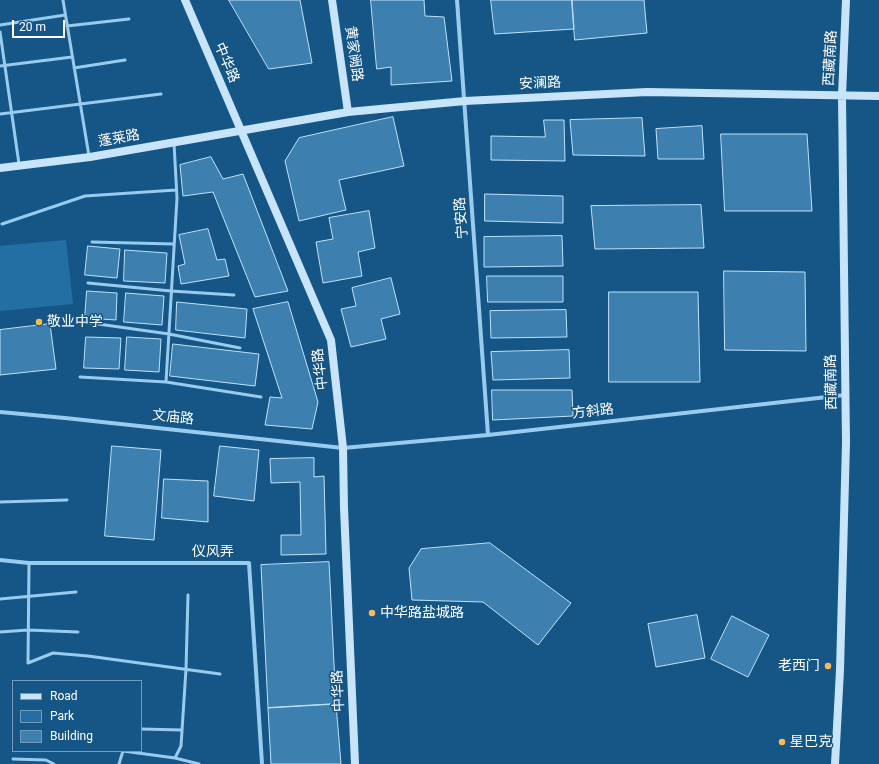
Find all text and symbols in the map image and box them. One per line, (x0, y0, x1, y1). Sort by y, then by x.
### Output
scale bar (14, 12, 67, 38)
text: 20 m (19, 20, 46, 34)
street label: 黄家阙路 (341, 25, 365, 83)
street label: 西藏南路 (821, 30, 841, 86)
street label: 中华路 (210, 40, 242, 86)
street label: 安澜路 (519, 75, 561, 93)
street label: 蓬莱路 (97, 127, 141, 151)
street label: 宁安路 (452, 196, 472, 240)
place label: 敬业中学 (47, 314, 103, 330)
marker: 敬业中学 (34, 317, 44, 327)
street label: 中华路 (310, 347, 332, 391)
street label: 西藏南路 (823, 354, 841, 410)
street label: 方斜路 (571, 401, 615, 423)
street label: 文庙路 (151, 407, 195, 429)
street label: 仪风弄 (192, 544, 234, 560)
place label: 中华路盐城路 (380, 605, 464, 621)
marker: 中华路盐城路 (367, 608, 377, 618)
place label: 老西门 (778, 658, 820, 674)
marker: 老西门 (823, 661, 833, 671)
street label: 中华路 (330, 670, 348, 712)
legend (12, 680, 142, 752)
text: Road (50, 689, 78, 703)
text: Park (50, 709, 74, 723)
text: Building (50, 729, 93, 743)
place label: 星巴克 (790, 734, 832, 750)
marker: 星巴克 (777, 737, 787, 747)

